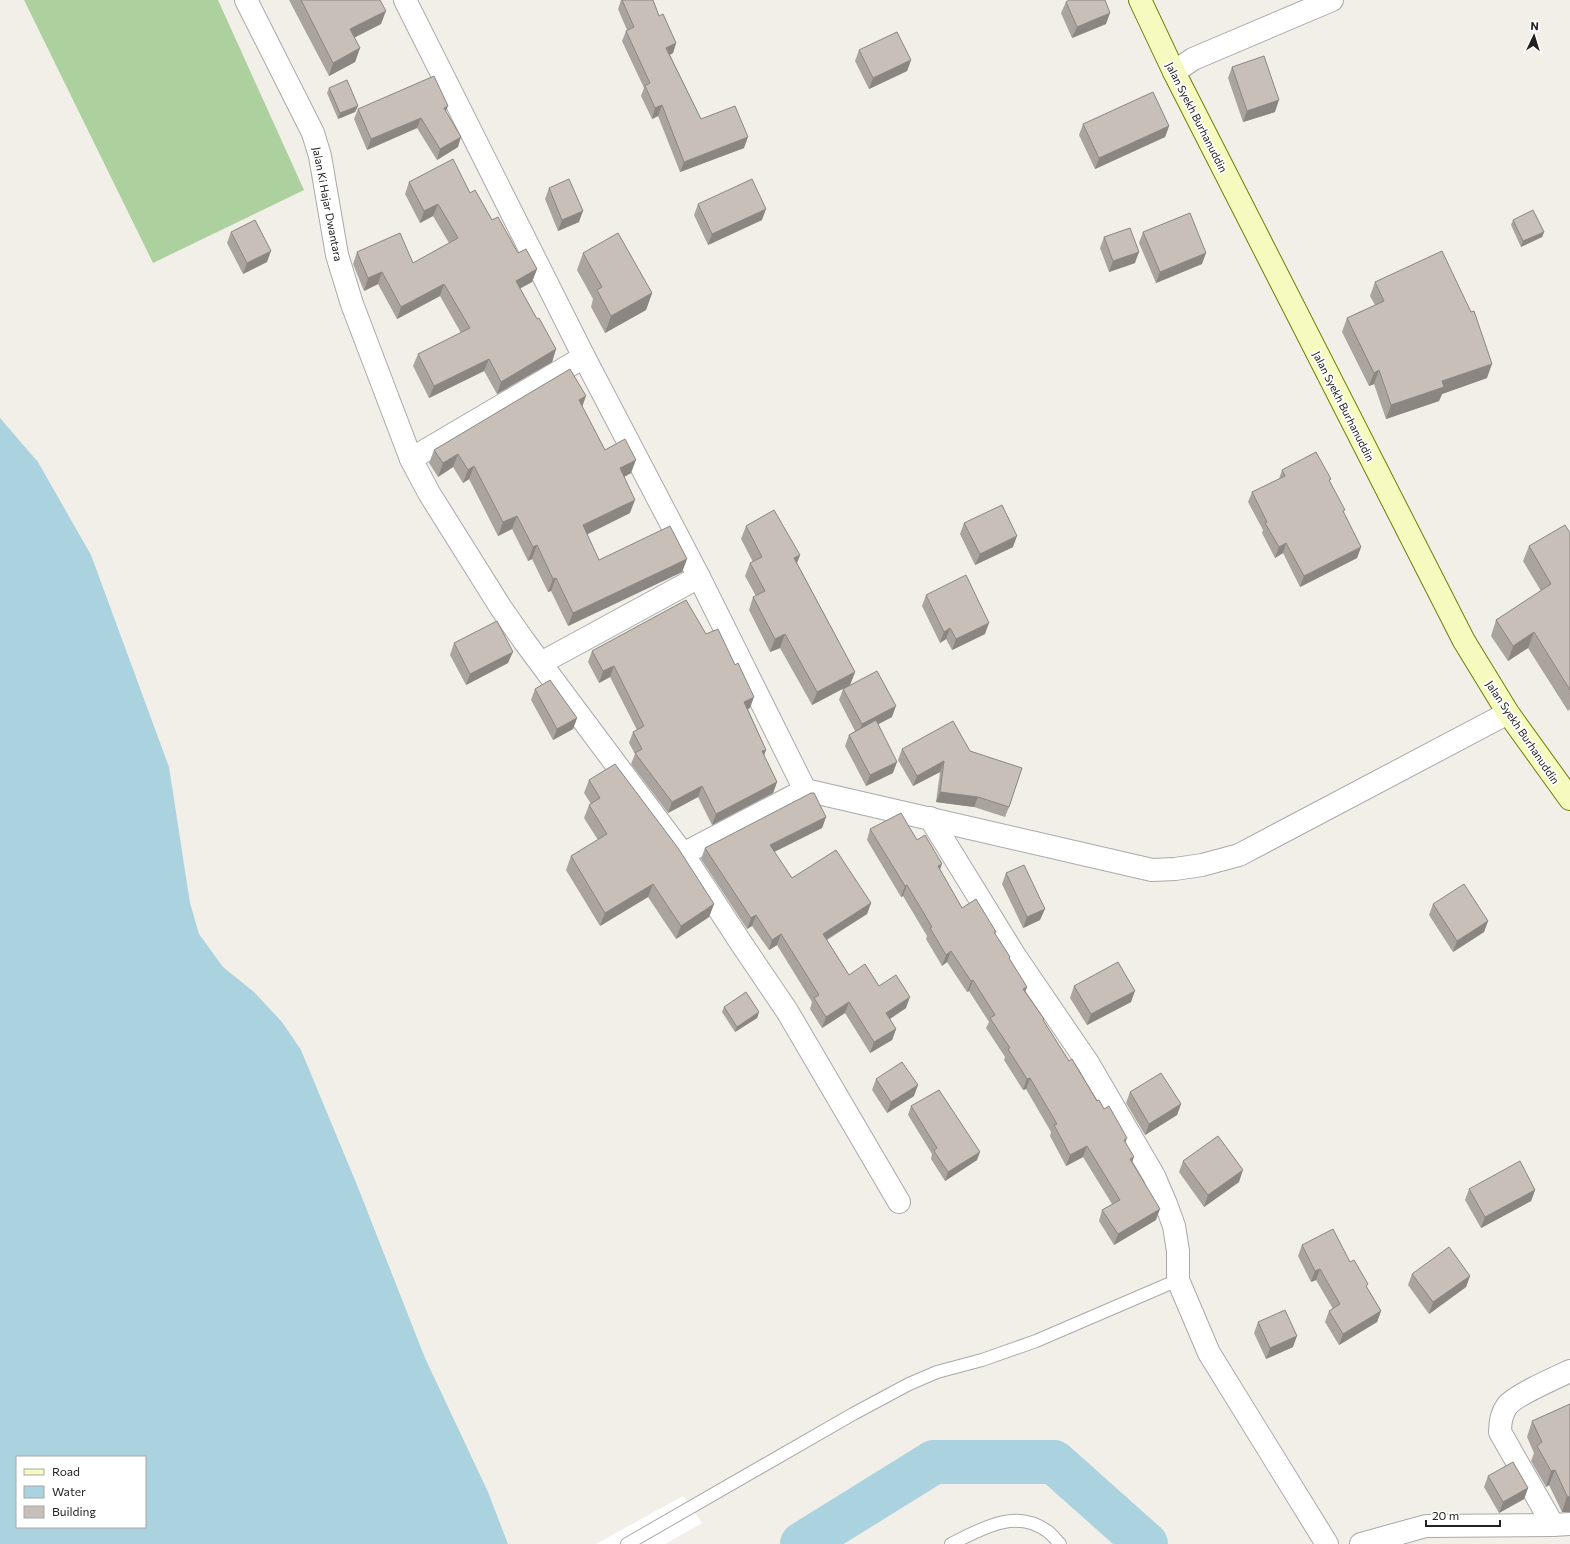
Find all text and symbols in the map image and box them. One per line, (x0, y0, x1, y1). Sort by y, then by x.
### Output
north arrow (1514, 16, 1554, 56)
text: N (1530, 19, 1539, 32)
street label: Jalan Syekh Burhanuddin (1163, 60, 1230, 175)
street label: Jalan Ki Hajar Dwantara (310, 146, 345, 263)
street label: Jalan Syekh Burhanuddin (1310, 349, 1377, 464)
street label: Jalan Syekh Burhanuddin (1483, 678, 1562, 787)
legend (16, 1456, 146, 1528)
text: Road (52, 1464, 80, 1478)
text: Water (52, 1484, 86, 1498)
scale bar (1426, 1502, 1500, 1528)
text: Building (52, 1504, 96, 1518)
text: 20 m (1432, 1508, 1459, 1522)

